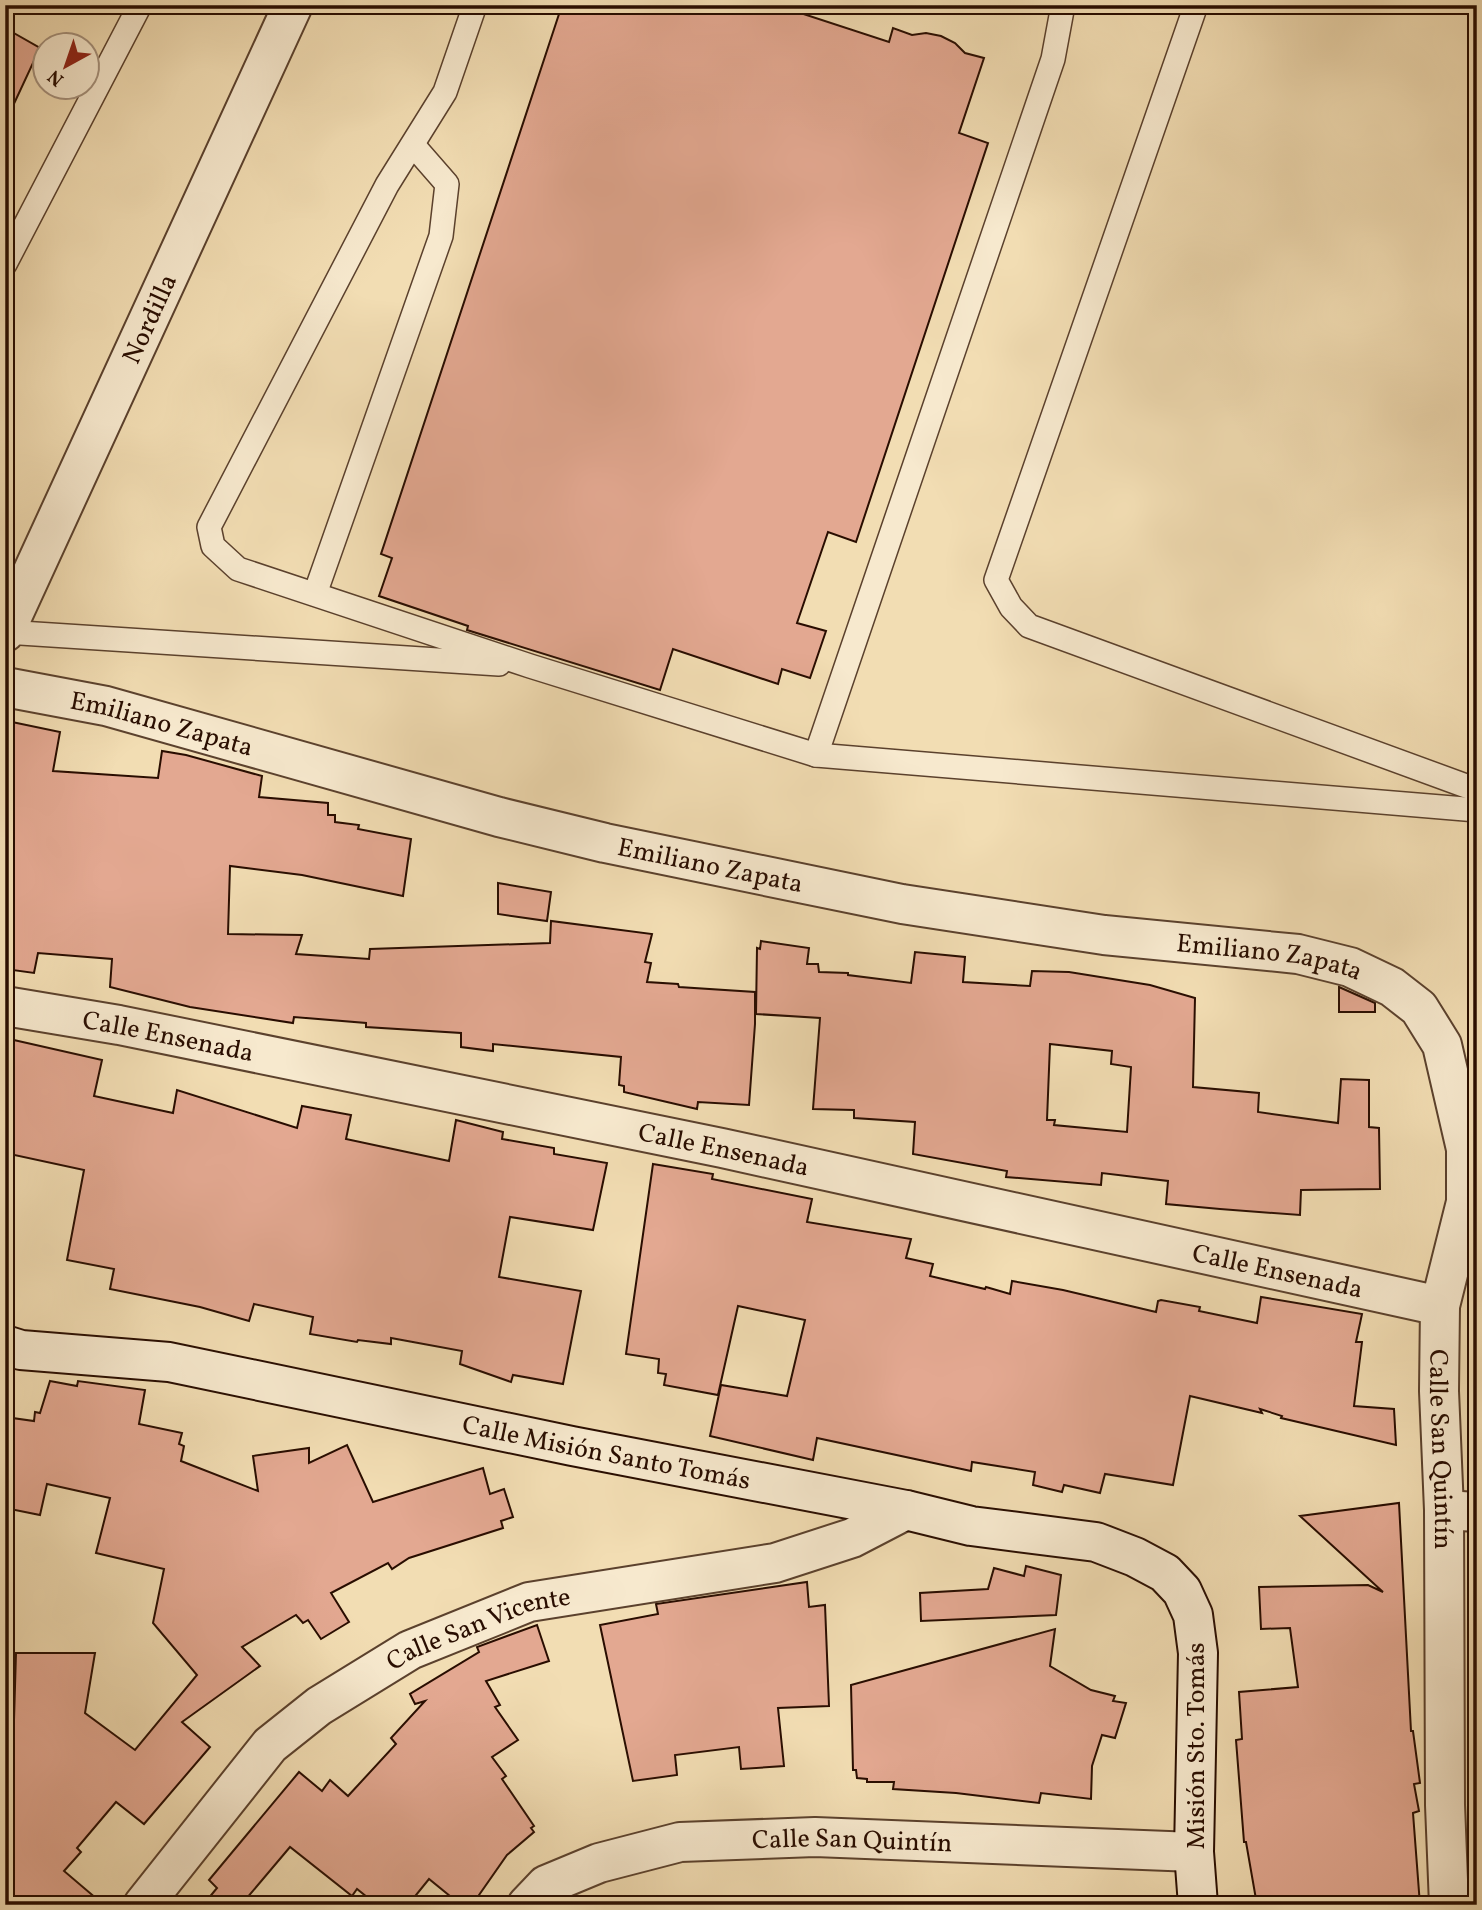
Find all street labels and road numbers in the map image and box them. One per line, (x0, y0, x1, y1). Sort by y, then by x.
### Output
street label: Nordilla (115, 269, 187, 370)
street label: Emiliano Zapata (67, 684, 257, 767)
street label: Emiliano Zapata (614, 830, 806, 903)
street label: Emiliano Zapata (1175, 926, 1369, 991)
street label: Calle Ensenada (80, 1003, 257, 1072)
street label: Calle Ensenada (635, 1115, 812, 1187)
street label: Calle Ensenada (1189, 1236, 1366, 1308)
street label: Calle San Quintín (1419, 1349, 1460, 1550)
street label: Calle Misión Santo Tomás (459, 1408, 753, 1500)
street label: Calle San Vicente (380, 1580, 573, 1680)
street label: Misión Sto. Tomás (1179, 1642, 1215, 1850)
street label: Calle San Quintín (751, 1821, 953, 1862)

